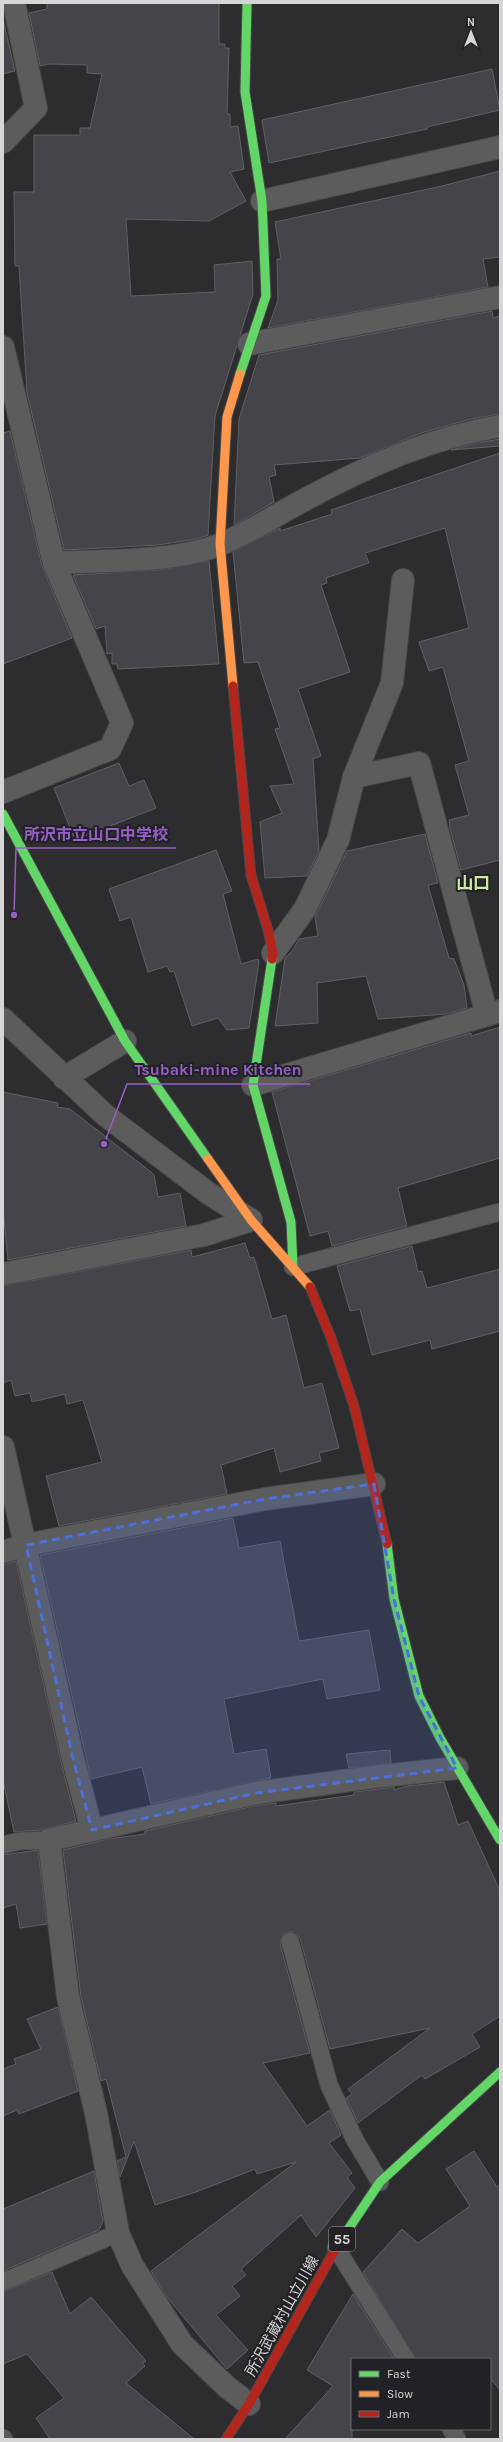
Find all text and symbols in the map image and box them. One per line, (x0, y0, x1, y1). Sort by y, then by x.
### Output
north arrow (451, 12, 491, 52)
text: N (467, 16, 475, 29)
callout: 所沢市立山口中学校 (16, 820, 176, 848)
text: 所沢市立山口中学校 (24, 825, 168, 844)
district label: 山口 (456, 873, 490, 893)
callout: Tsubaki-mine Kitchen (127, 1056, 310, 1084)
text: Tsubaki-mine Kitchen (134, 1060, 302, 1079)
road number: 55 (329, 2227, 355, 2251)
street label: 所沢武蔵村山立川線 (241, 2253, 323, 2379)
legend (351, 2358, 491, 2430)
text: Fast (387, 2367, 411, 2381)
text: Slow (387, 2387, 413, 2401)
text: Jam (387, 2407, 410, 2421)

